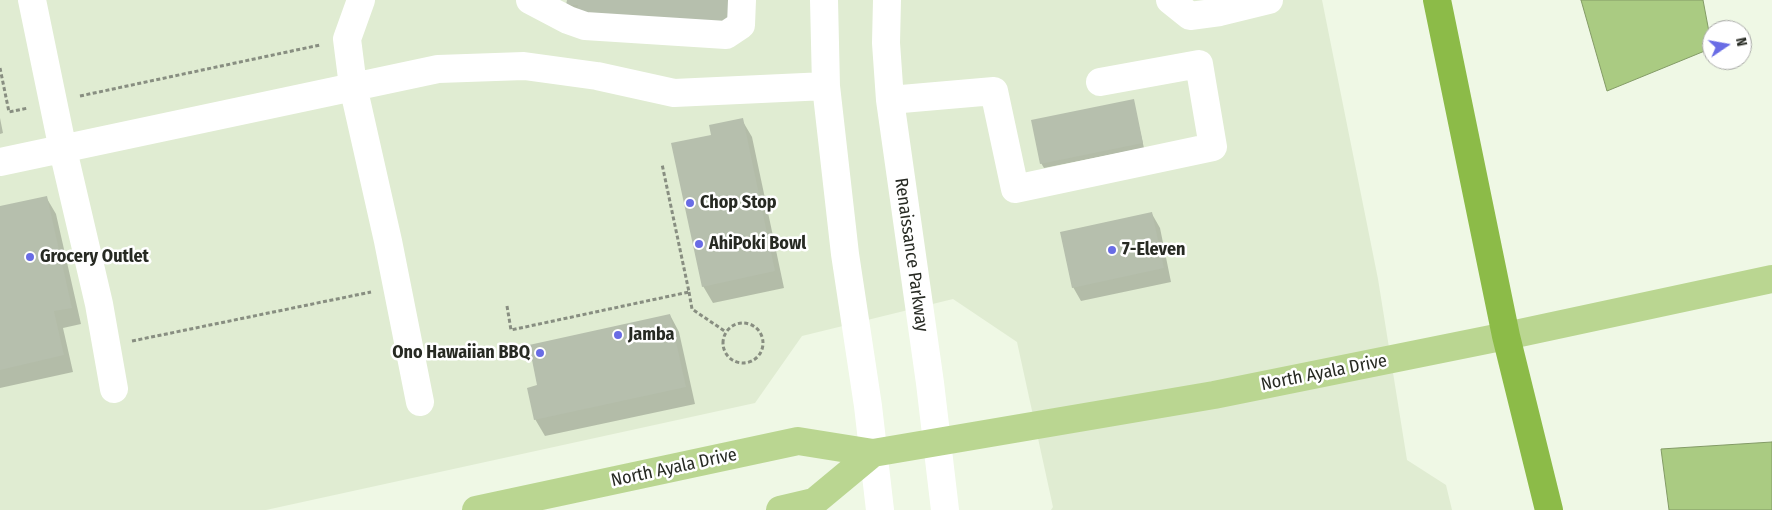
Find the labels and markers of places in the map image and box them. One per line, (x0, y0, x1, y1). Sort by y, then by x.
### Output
place label: Chop Stop (700, 192, 777, 214)
marker: Chop Stop (684, 197, 696, 209)
place label: AhiPoki Bowl (709, 233, 806, 255)
marker: AhiPoki Bowl (693, 238, 705, 250)
place label: 7-Eleven (1122, 239, 1185, 261)
marker: 7-Eleven (1106, 244, 1118, 256)
place label: Grocery Outlet (40, 246, 149, 268)
marker: Grocery Outlet (24, 251, 36, 263)
place label: Jamba (628, 324, 674, 346)
marker: Jamba (612, 329, 624, 341)
place label: Ono Hawaiian BBQ (392, 342, 530, 364)
marker: Ono Hawaiian BBQ (534, 347, 546, 359)

